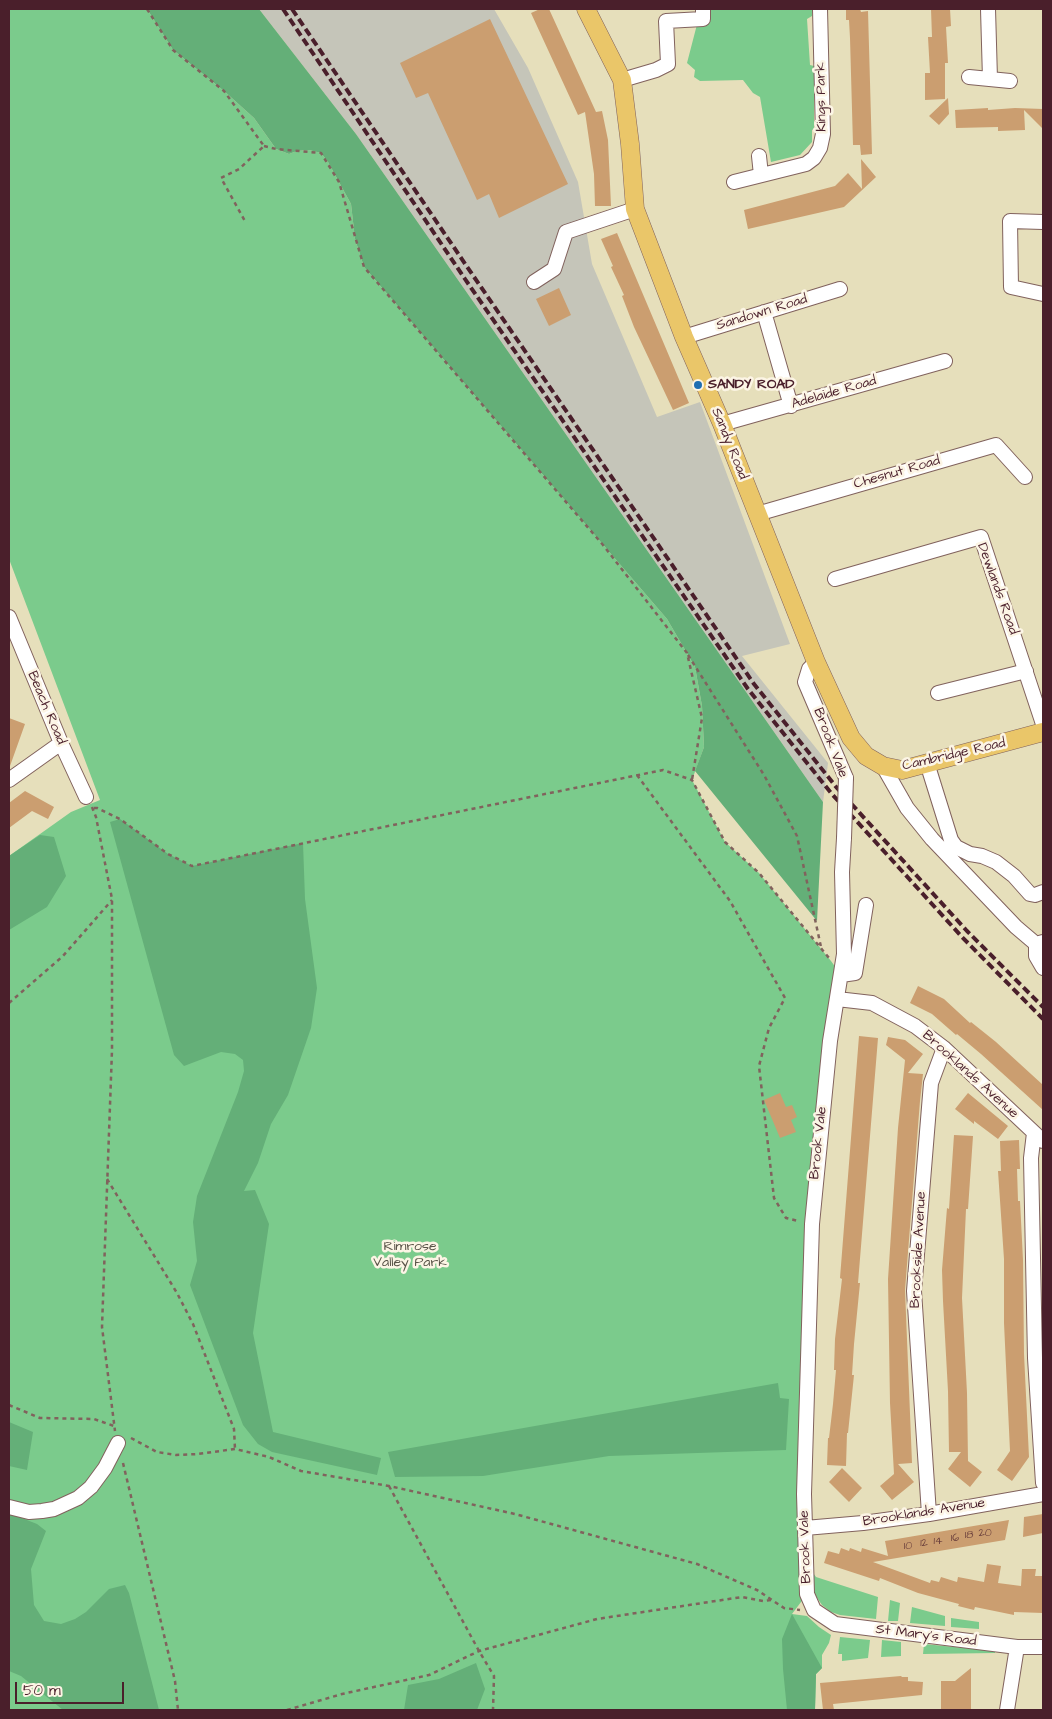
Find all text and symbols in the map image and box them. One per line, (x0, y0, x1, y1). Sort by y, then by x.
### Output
street label: Kings Park (813, 62, 831, 132)
street label: Sandown Road (714, 291, 810, 335)
street label: Adelaide Road (790, 373, 878, 413)
place label: SANDY ROAD (708, 377, 794, 393)
marker: SANDY ROAD (692, 379, 704, 391)
street label: Sandy Road (707, 406, 751, 482)
street label: Chesnut Road (852, 453, 942, 493)
street label: Dewlands Road (973, 541, 1021, 637)
street label: Beach Road (23, 669, 69, 747)
street label: Brook Vale (809, 706, 851, 780)
street label: Cambridge Road (901, 735, 1007, 775)
street label: Brooklands Avenue (918, 1027, 1022, 1123)
street label: Brook Vale (807, 1106, 831, 1180)
street label: Brookside Avenue (908, 1191, 930, 1309)
park label: Rimrose Valley Park (373, 1239, 447, 1272)
street label: Brooklands Avenue (862, 1495, 986, 1531)
street label: Brook Vale (796, 1510, 816, 1584)
house number: 20 (978, 1527, 992, 1541)
house number: 18 (965, 1529, 973, 1543)
house number: 16 (951, 1532, 959, 1546)
house number: 14 (934, 1535, 942, 1549)
house number: 12 (920, 1537, 928, 1551)
house number: 10 (904, 1540, 912, 1554)
street label: St Mary's Road (875, 1621, 977, 1651)
scale bar (18, 1672, 126, 1704)
text: 50 m (23, 1680, 61, 1701)

